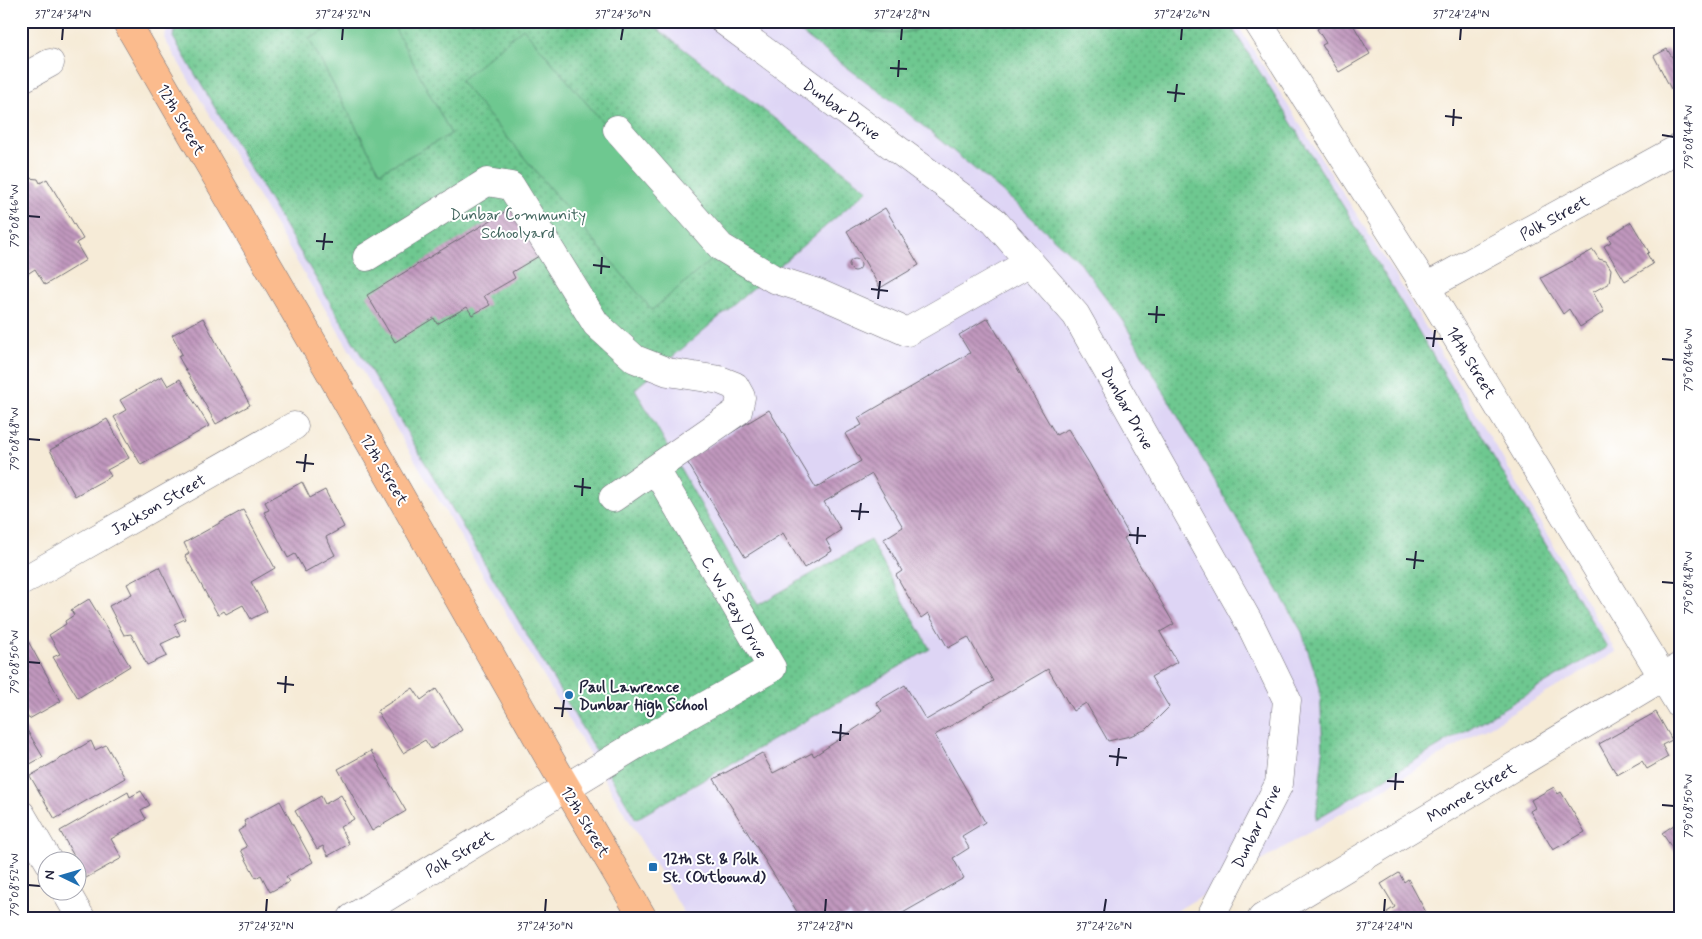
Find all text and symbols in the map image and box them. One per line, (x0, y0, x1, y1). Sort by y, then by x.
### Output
text: 37°24'34"N (35, 7, 91, 23)
text: 37°24'32"N (315, 7, 371, 23)
text: 37°24'30"N (595, 7, 651, 23)
text: 37°24'28"N (874, 7, 930, 23)
text: 37°24'26"N (1154, 7, 1210, 23)
text: 37°24'24"N (1433, 7, 1489, 23)
street label: Dunbar Drive (798, 75, 884, 146)
street label: 12th Street (152, 80, 210, 160)
text: 79°08'44"W (1681, 105, 1697, 169)
text: 79°08'46"W (7, 184, 23, 248)
street label: Polk Street (1516, 190, 1594, 246)
park label: Dunbar Community Schoolyard (450, 205, 586, 244)
street label: 14th Street (1441, 323, 1501, 403)
text: 79°08'46"W (1681, 328, 1697, 392)
street label: Dunbar Drive (1095, 364, 1158, 454)
text: 79°08'48"W (7, 407, 23, 471)
street label: 12th Street (355, 430, 413, 510)
street label: Jackson Street (107, 469, 210, 541)
text: 79°08'48"W (1681, 551, 1697, 615)
street label: C. W. Seay Drive (696, 553, 771, 663)
text: 79°08'50"W (7, 630, 23, 694)
place label: Paul Lawrence Dunbar High School (579, 677, 708, 718)
marker: Paul Lawrence Dunbar High School (563, 689, 575, 701)
street label: Monroe Street (1423, 758, 1521, 828)
text: 79°08'50"W (1681, 774, 1697, 838)
street label: Dunbar Drive (1228, 781, 1287, 872)
street label: 12th Street (555, 782, 614, 862)
street label: Polk Street (422, 825, 498, 883)
place label: 12th St. & Polk St. (Outbound) (663, 849, 766, 888)
north arrow (38, 852, 88, 902)
text: 79°08'52"W (7, 853, 23, 917)
marker: 12th St. & Polk St. (Outbound) (647, 861, 659, 873)
text: N (41, 870, 59, 880)
text: 37°24'32"N (238, 919, 294, 935)
text: 37°24'30"N (517, 919, 573, 935)
text: 37°24'28"N (797, 919, 853, 935)
text: 37°24'26"N (1076, 919, 1132, 935)
text: 37°24'24"N (1356, 919, 1412, 935)

